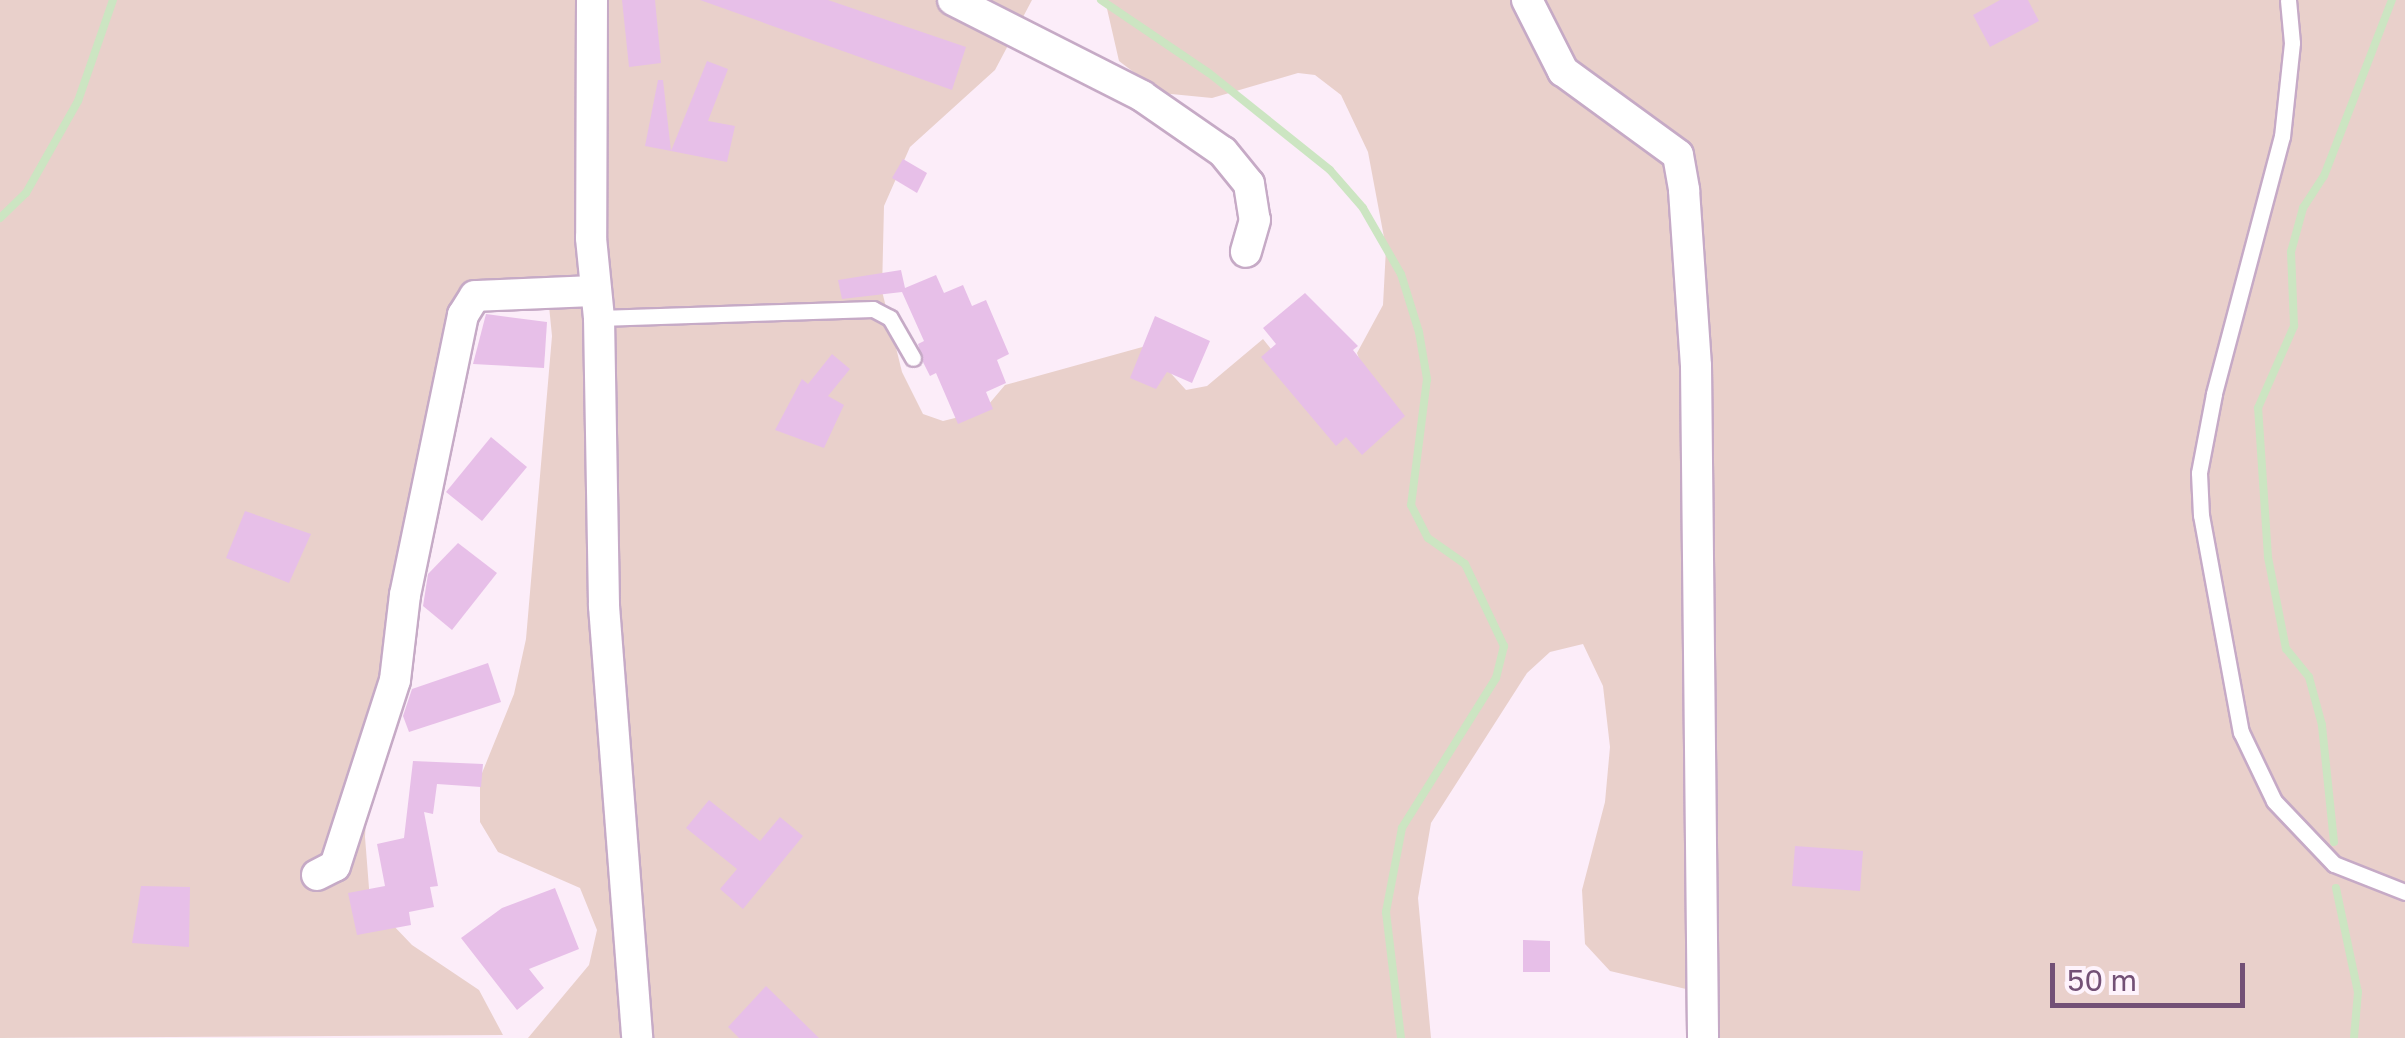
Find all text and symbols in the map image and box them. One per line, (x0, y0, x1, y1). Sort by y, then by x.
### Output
scale bar (2055, 943, 2250, 1005)
text: 50 m (2067, 962, 2137, 998)

